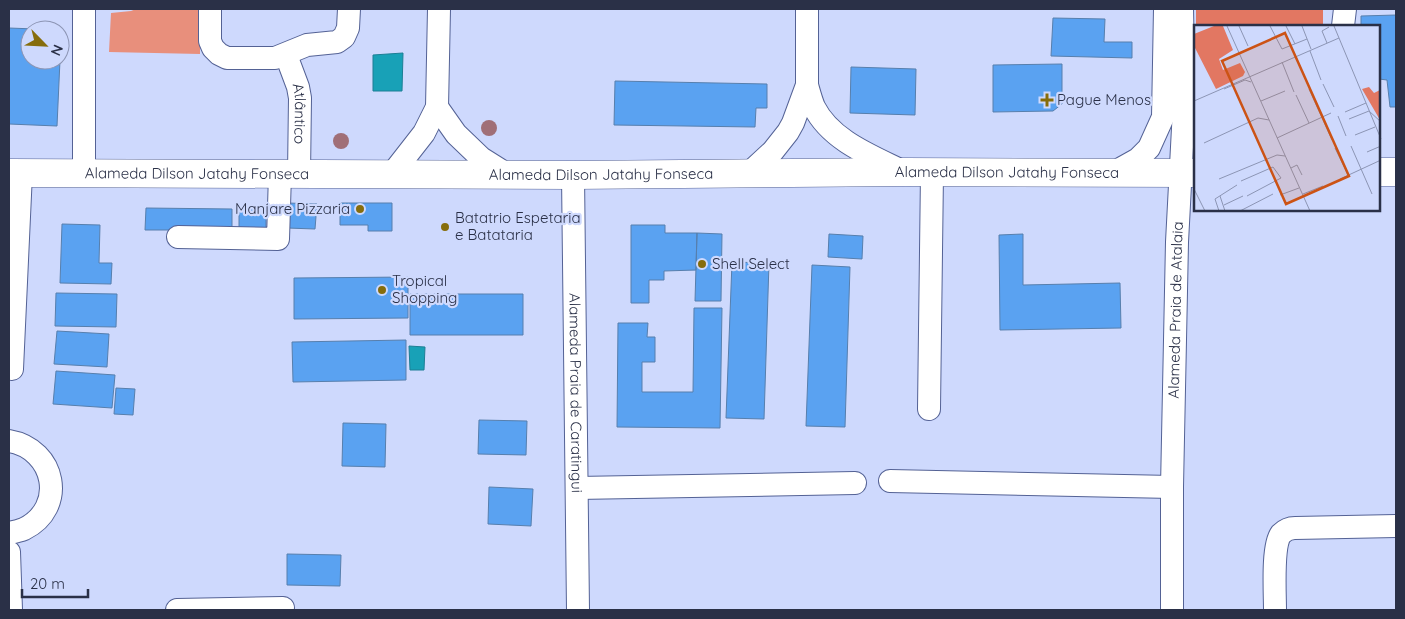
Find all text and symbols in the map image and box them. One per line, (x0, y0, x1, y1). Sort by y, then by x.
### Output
north arrow (20, 20, 70, 70)
inset map (1194, 25, 1380, 211)
text: N (47, 42, 67, 59)
street label: Atlântico (288, 82, 310, 144)
place label: Pague Menos (1057, 90, 1151, 109)
marker: Pague Menos (1041, 94, 1053, 106)
street label: Alameda Dilson Jatahy Fonseca (895, 162, 1119, 182)
street label: Alameda Dilson Jatahy Fonseca (85, 163, 309, 183)
street label: Alameda Dilson Jatahy Fonseca (489, 164, 713, 184)
place label: Manjare Pizzaria (235, 199, 350, 218)
marker: Manjare Pizzaria (354, 203, 366, 215)
place label: Batatrio Espetaria e Batataria (455, 208, 581, 244)
marker: Batatrio Espetaria e Batataria (439, 221, 451, 233)
street label: Alameda Praia de Atalaia (1164, 221, 1187, 399)
place label: Shell Select (712, 254, 790, 273)
marker: Shell Select (696, 258, 708, 270)
place label: Tropical Shopping (392, 271, 457, 307)
marker: Tropical Shopping (376, 284, 388, 296)
street label: Alameda Praia de Caratingui (565, 293, 587, 493)
scale bar (22, 566, 89, 598)
text: 20 m (30, 574, 65, 593)

